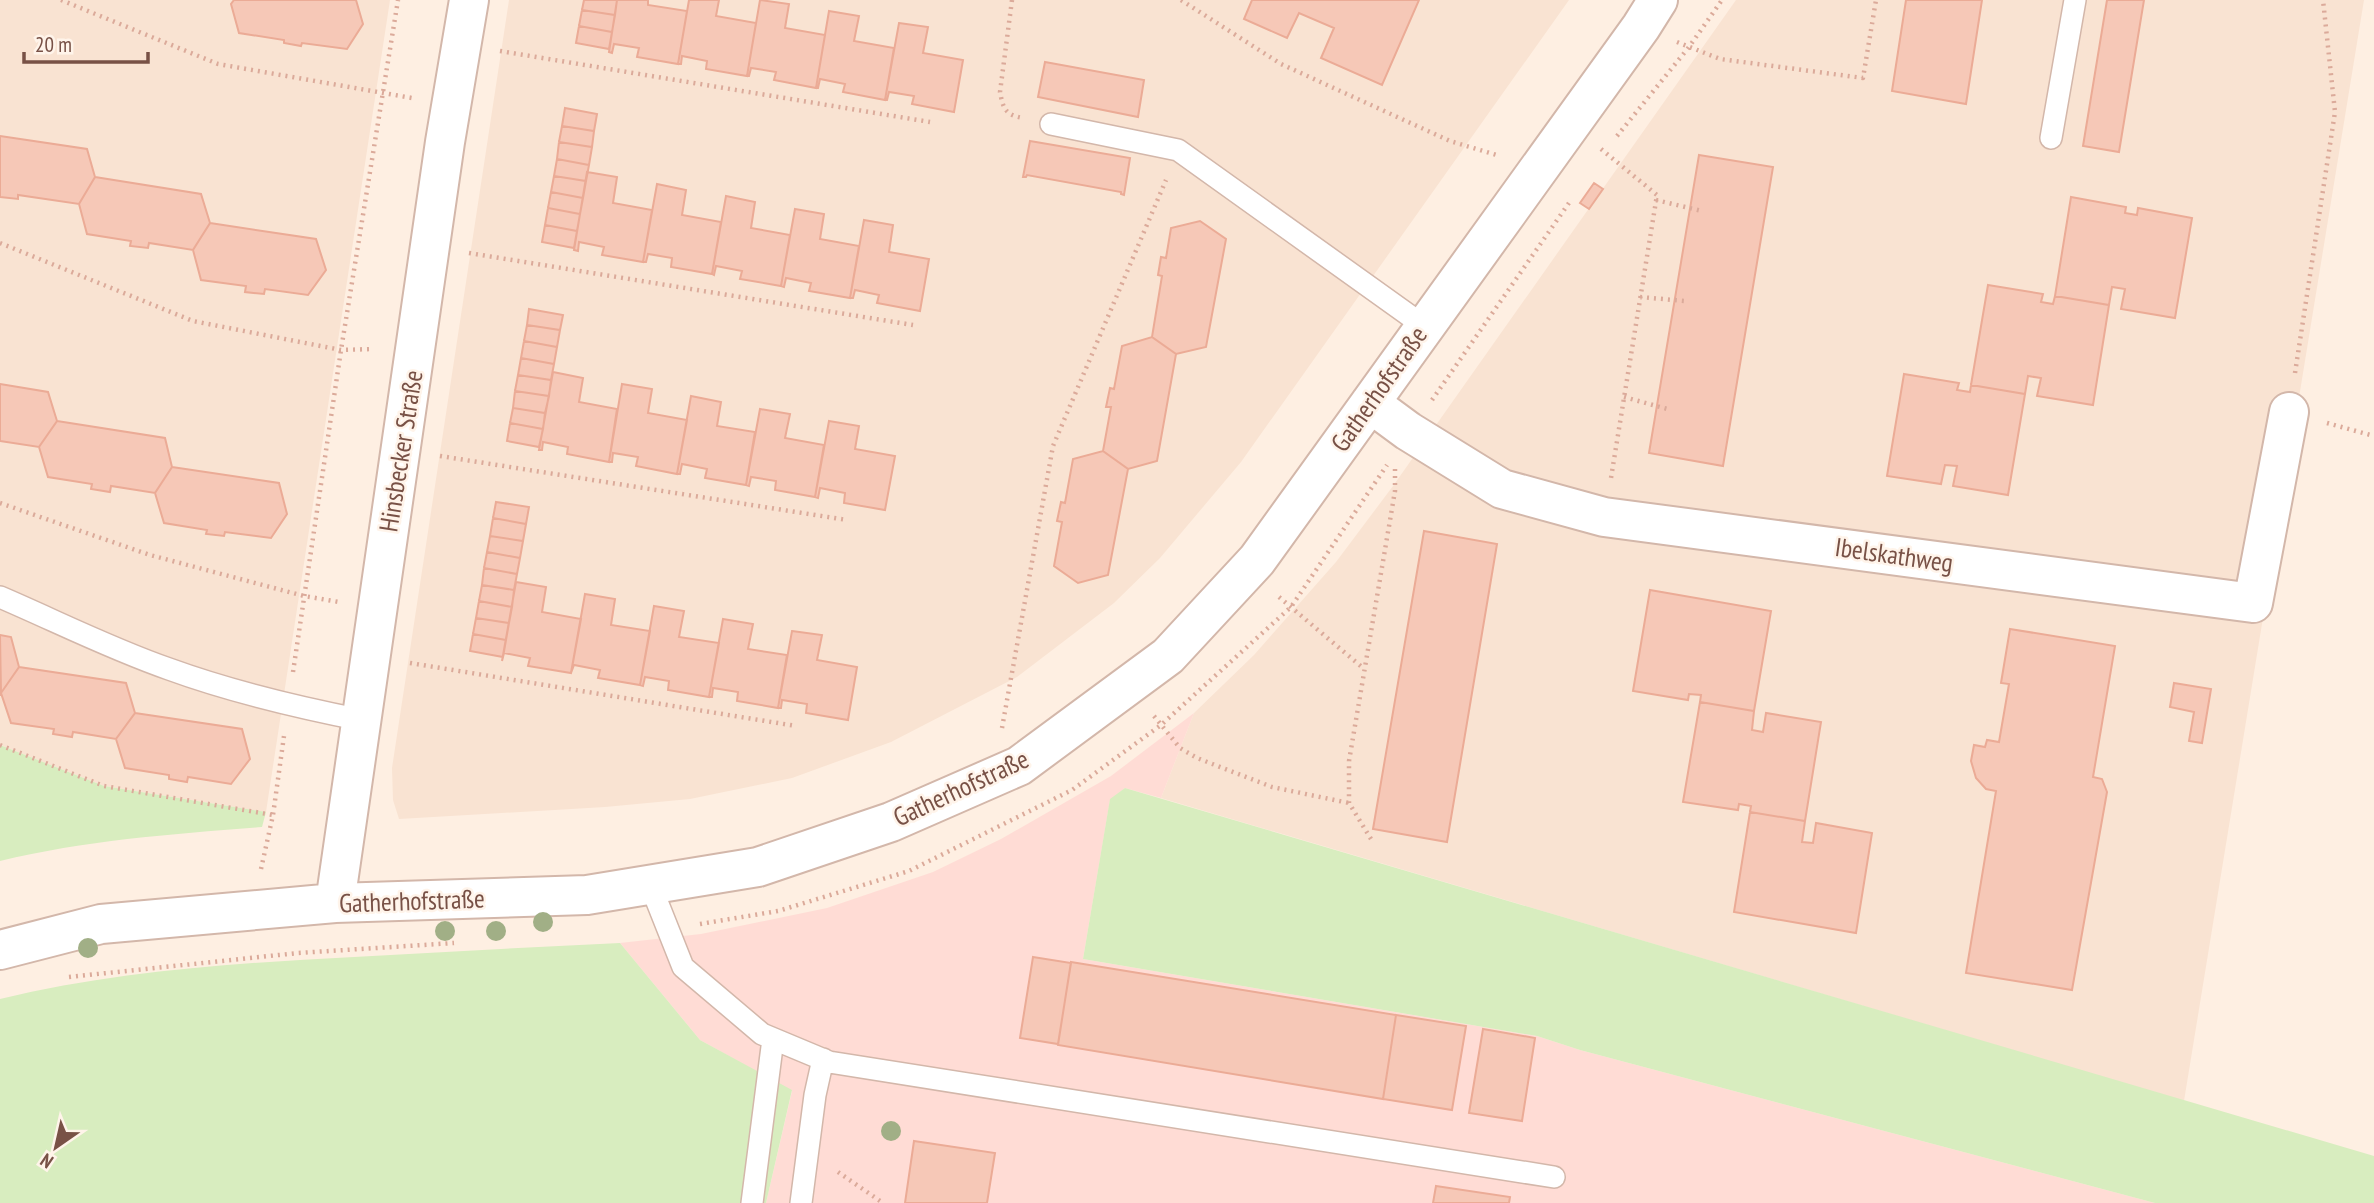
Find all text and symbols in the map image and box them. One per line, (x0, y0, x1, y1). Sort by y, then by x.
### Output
scale bar (24, 21, 149, 65)
text: 20 m (35, 31, 72, 58)
street label: Gatherhofstraße (1323, 320, 1434, 458)
street label: Hinsbecker Straße (371, 368, 430, 534)
street label: Ibelskathweg (1833, 530, 1955, 579)
street label: Gatherhofstraße (888, 742, 1034, 833)
street label: Gatherhofstraße (339, 881, 485, 920)
north arrow (21, 1112, 91, 1182)
text: N (36, 1148, 57, 1174)

